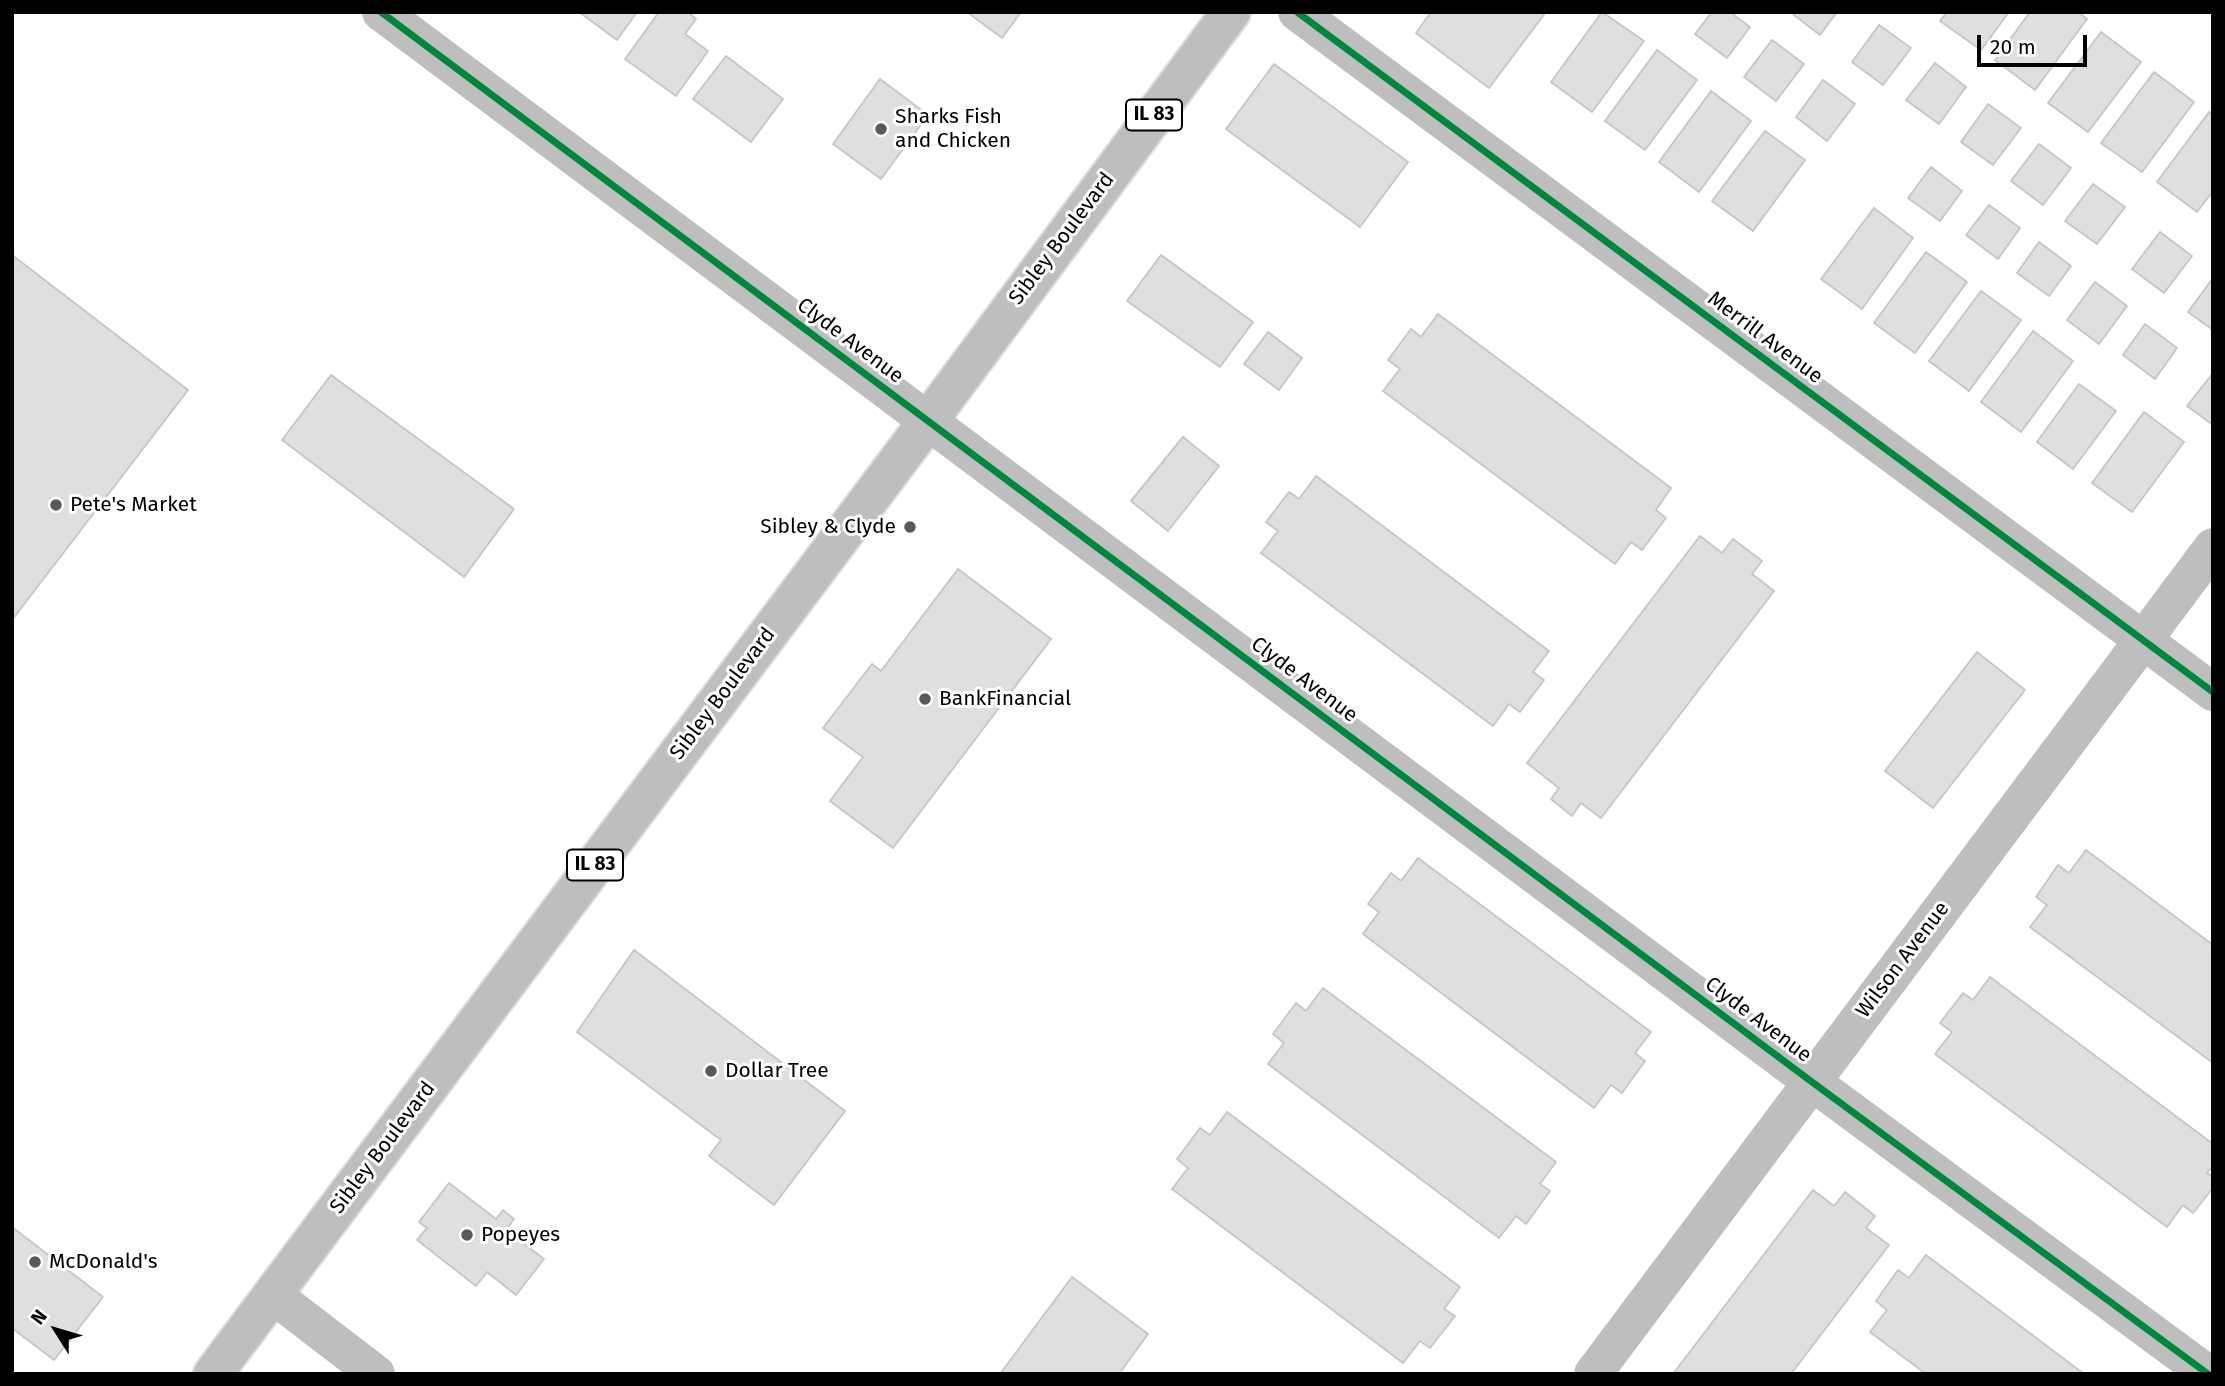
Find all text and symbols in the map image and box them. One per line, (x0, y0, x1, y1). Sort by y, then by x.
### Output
scale bar (1980, 21, 2090, 65)
text: 20 m (1990, 34, 2036, 60)
road number: IL 83 (1126, 99, 1182, 130)
place label: Sharks Fish and Chicken (895, 104, 1011, 154)
marker: Sharks Fish and Chicken (873, 121, 889, 137)
street label: Sibley Boulevard (1004, 168, 1120, 310)
street label: Merrill Avenue (1703, 287, 1827, 389)
street label: Clyde Avenue (792, 293, 908, 389)
place label: Pete's Market (70, 492, 197, 518)
marker: Pete's Market (48, 497, 64, 513)
place label: Sibley & Clyde (760, 514, 896, 540)
marker: Sibley & Clyde (902, 519, 918, 535)
street label: Sibley Boulevard (665, 623, 781, 765)
street label: Clyde Avenue (1246, 632, 1362, 728)
place label: BankFinancial (939, 686, 1071, 712)
marker: BankFinancial (917, 691, 933, 707)
road number: IL 83 (567, 850, 623, 880)
street label: Wilson Avenue (1851, 897, 1955, 1023)
street label: Clyde Avenue (1700, 972, 1816, 1068)
place label: Dollar Tree (725, 1058, 829, 1084)
marker: Dollar Tree (703, 1063, 719, 1079)
street label: Sibley Boulevard (325, 1077, 441, 1219)
place label: Popeyes (481, 1222, 560, 1248)
marker: Popeyes (459, 1227, 475, 1243)
place label: McDonald's (49, 1249, 157, 1275)
marker: McDonald's (27, 1254, 43, 1270)
north arrow (21, 1295, 91, 1365)
text: N (26, 1305, 52, 1329)

